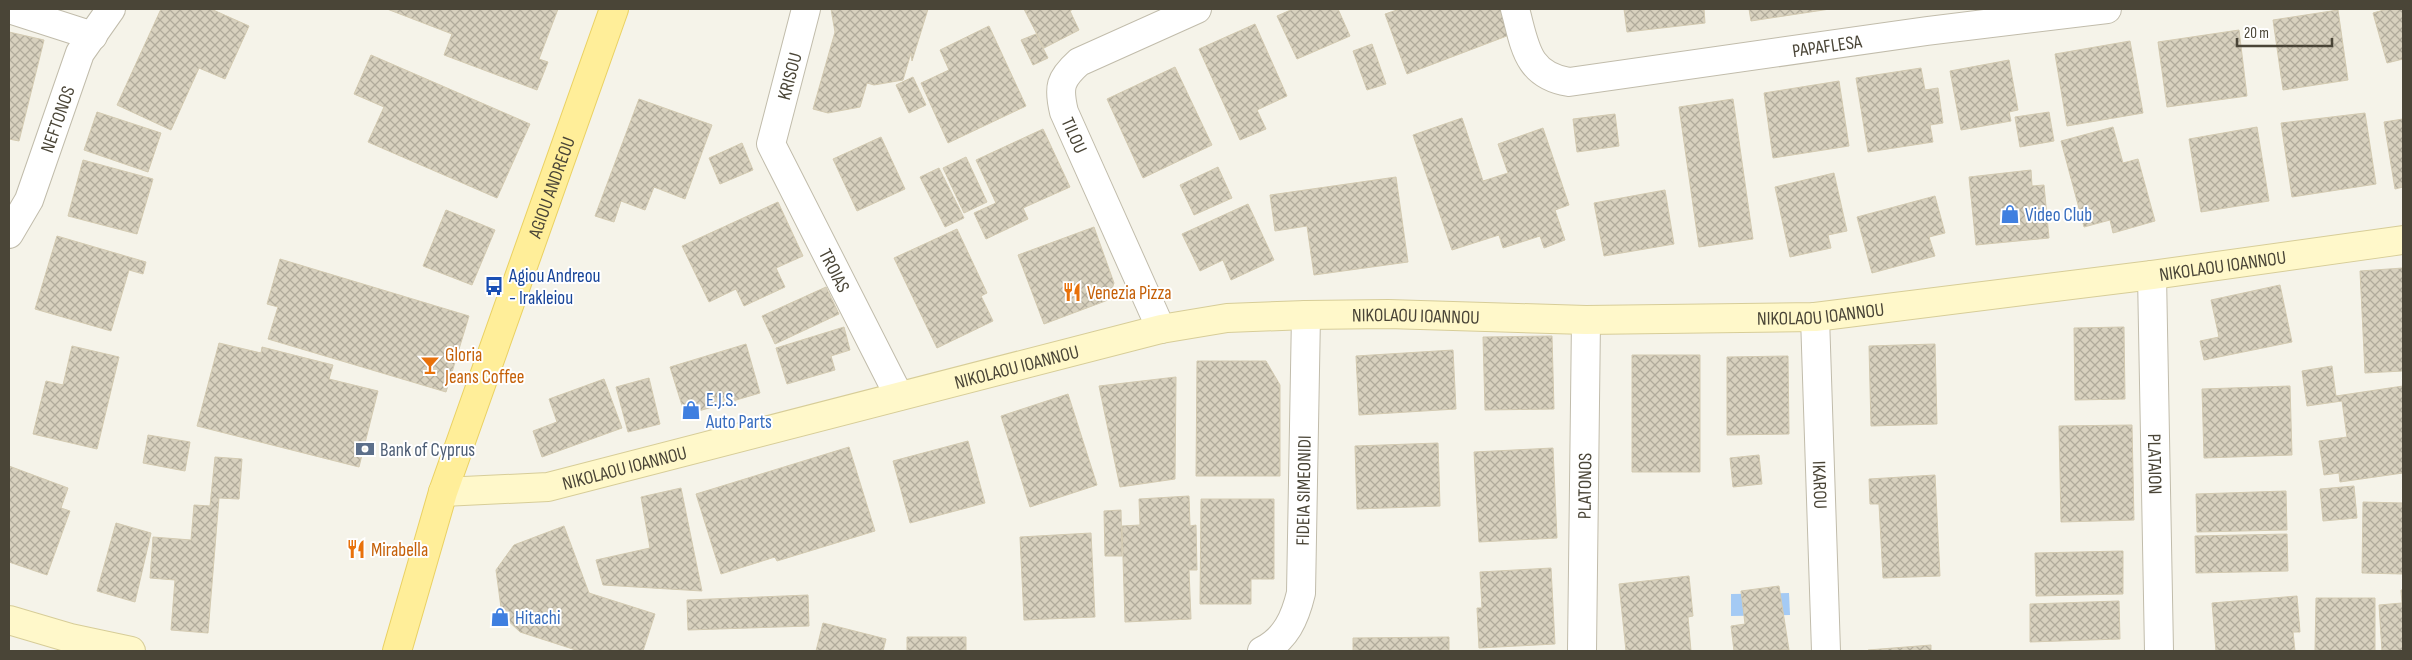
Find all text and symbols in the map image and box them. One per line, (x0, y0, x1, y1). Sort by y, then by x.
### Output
scale bar (2237, 15, 2332, 47)
text: 20 m (2244, 24, 2269, 43)
street label: PAPAFLESA (1791, 30, 1864, 63)
street label: KRISOU (773, 50, 808, 103)
street label: NEFTONOS (36, 83, 81, 156)
street label: TILOU (1056, 114, 1092, 157)
street label: AGIOU ANDREOU (524, 134, 581, 242)
shop icon: Video Club (1999, 203, 2021, 225)
place label: Video Club (2025, 204, 2092, 227)
street label: TROIAS (813, 245, 854, 297)
street label: NIKOLAOU IOANNOU (2158, 246, 2288, 287)
place label: Agiou Andreou - Irakleiou (508, 265, 601, 310)
bus stop icon: Agiou Andreou - Irakleiou (483, 275, 505, 297)
restaurant icon: Venezia Pizza (1061, 281, 1083, 303)
place label: Venezia Pizza (1087, 282, 1172, 305)
street label: NIKOLAOU IOANNOU (1757, 298, 1886, 331)
street label: NIKOLAOU IOANNOU (1352, 304, 1480, 330)
street label: NIKOLAOU IOANNOU (952, 341, 1082, 395)
place label: Gloria Jeans Coffee (444, 344, 524, 389)
bar icon: Gloria Jeans Coffee (419, 354, 441, 376)
place label: E.J.S. Auto Parts (705, 389, 772, 434)
shop icon: E.J.S. Auto Parts (680, 399, 702, 421)
street label: PLATAION (2142, 433, 2166, 495)
street label: FIDEIA SIMEONIDI (1292, 435, 1317, 546)
bank icon: Bank of Cyprus (354, 438, 376, 460)
place label: Bank of Cyprus (380, 439, 475, 462)
street label: NIKOLAOU IOANNOU (560, 442, 689, 496)
street label: PLATONOS (1574, 453, 1597, 519)
street label: IKAROU (1807, 461, 1831, 509)
restaurant icon: Mirabella (345, 538, 367, 560)
place label: Mirabella (371, 539, 428, 562)
shop icon: Hitachi (489, 606, 511, 628)
place label: Hitachi (515, 607, 560, 630)

